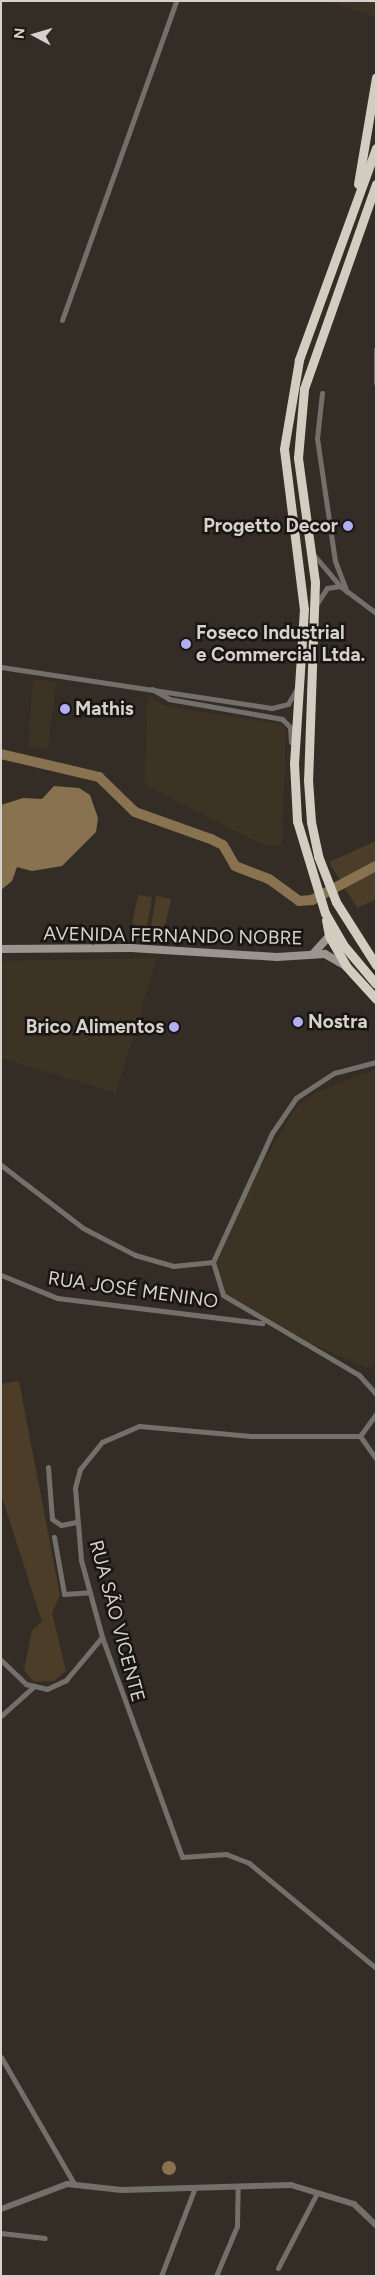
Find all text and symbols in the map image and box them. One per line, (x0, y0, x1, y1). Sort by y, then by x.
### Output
north arrow (10, 10, 60, 60)
text: N (11, 27, 29, 40)
place label: Progetto Decor (203, 515, 338, 537)
marker: Progetto Decor (342, 520, 354, 532)
place label: Foseco Industrial e Commercial Ltda. (196, 622, 365, 666)
marker: Foseco Industrial e Commercial Ltda. (180, 638, 192, 650)
place label: Mathis (75, 698, 134, 720)
marker: Mathis (59, 703, 71, 715)
street label: AVENIDA FERNANDO NOBRE (43, 922, 303, 950)
place label: Nostra (308, 1011, 368, 1033)
place label: Brico Alimentos (26, 1016, 164, 1038)
marker: Nostra (292, 1016, 304, 1028)
marker: Brico Alimentos (168, 1021, 180, 1033)
street label: RUA JOSÉ MENINO (46, 1267, 220, 1313)
street label: RUA SÃO VICENTE (84, 1538, 150, 1704)

